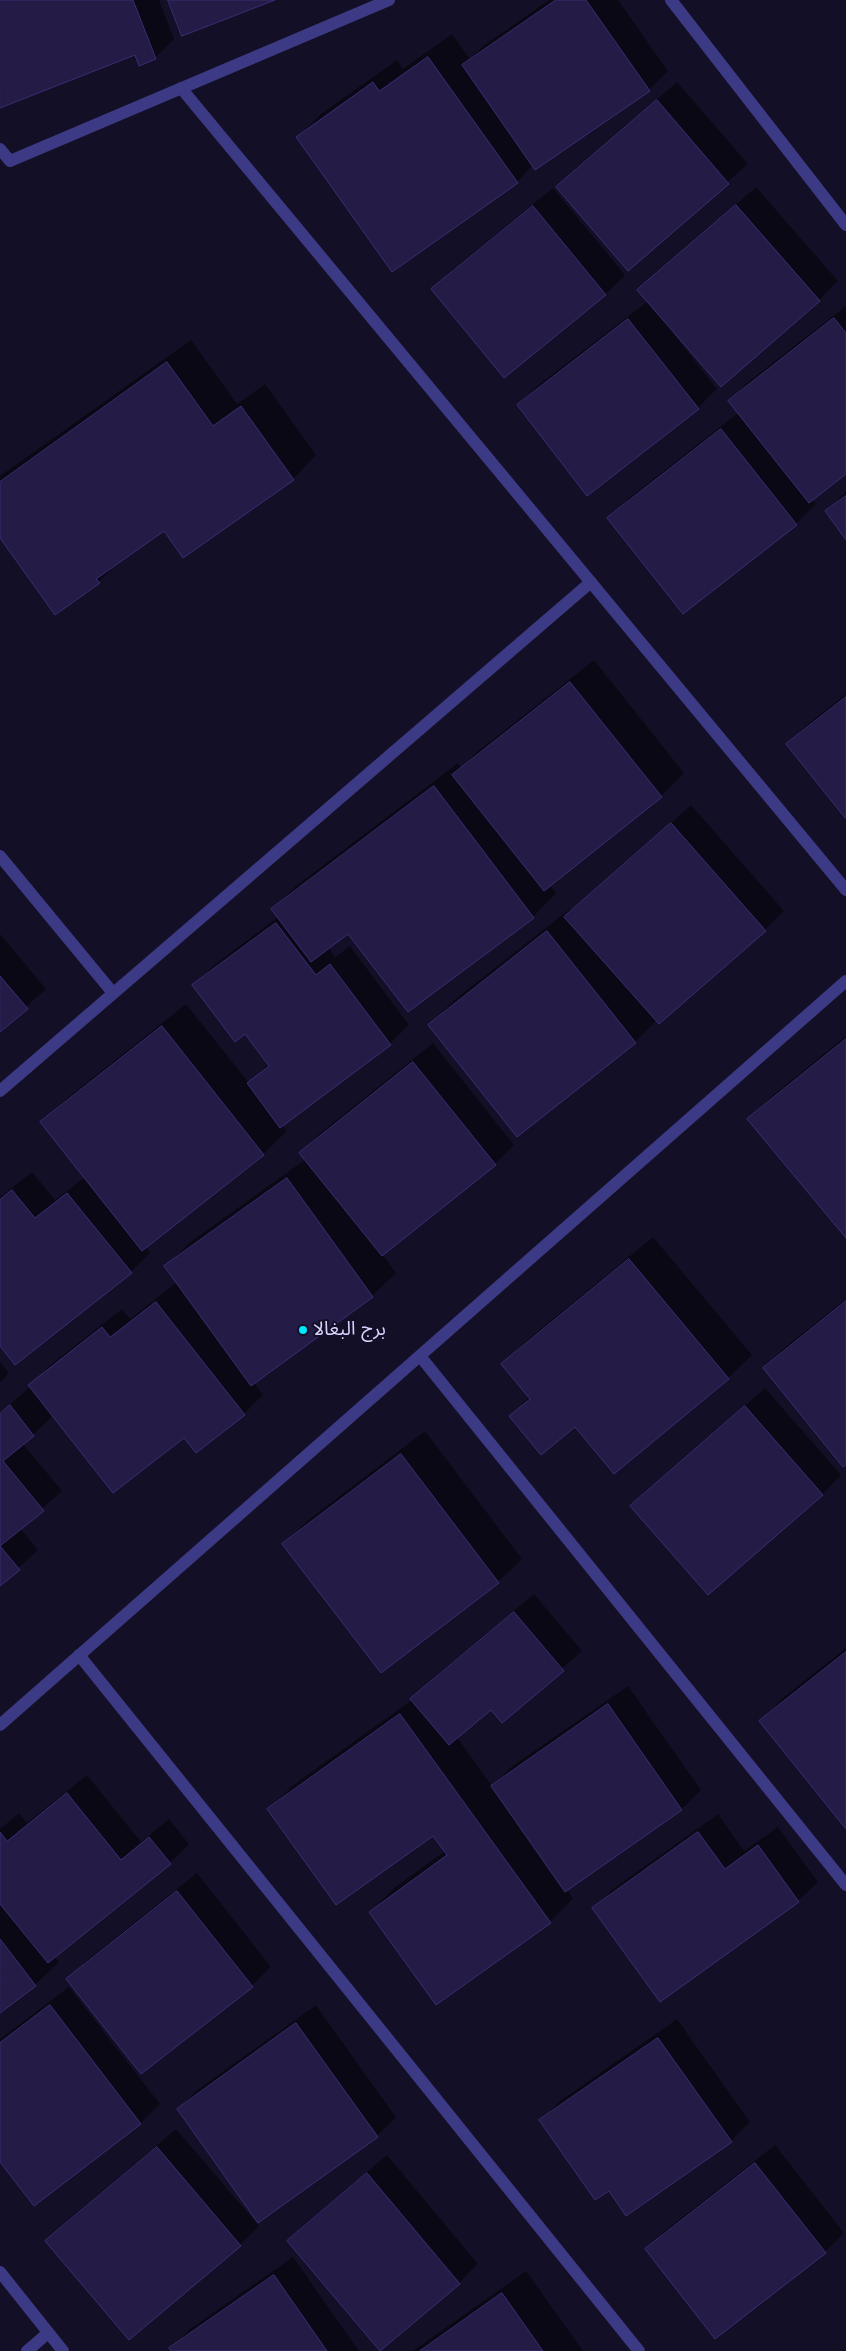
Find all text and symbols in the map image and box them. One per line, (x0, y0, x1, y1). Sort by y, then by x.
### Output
place label: برج البغالا (313, 1319, 386, 1341)
marker: برج البغالا (297, 1324, 309, 1336)

